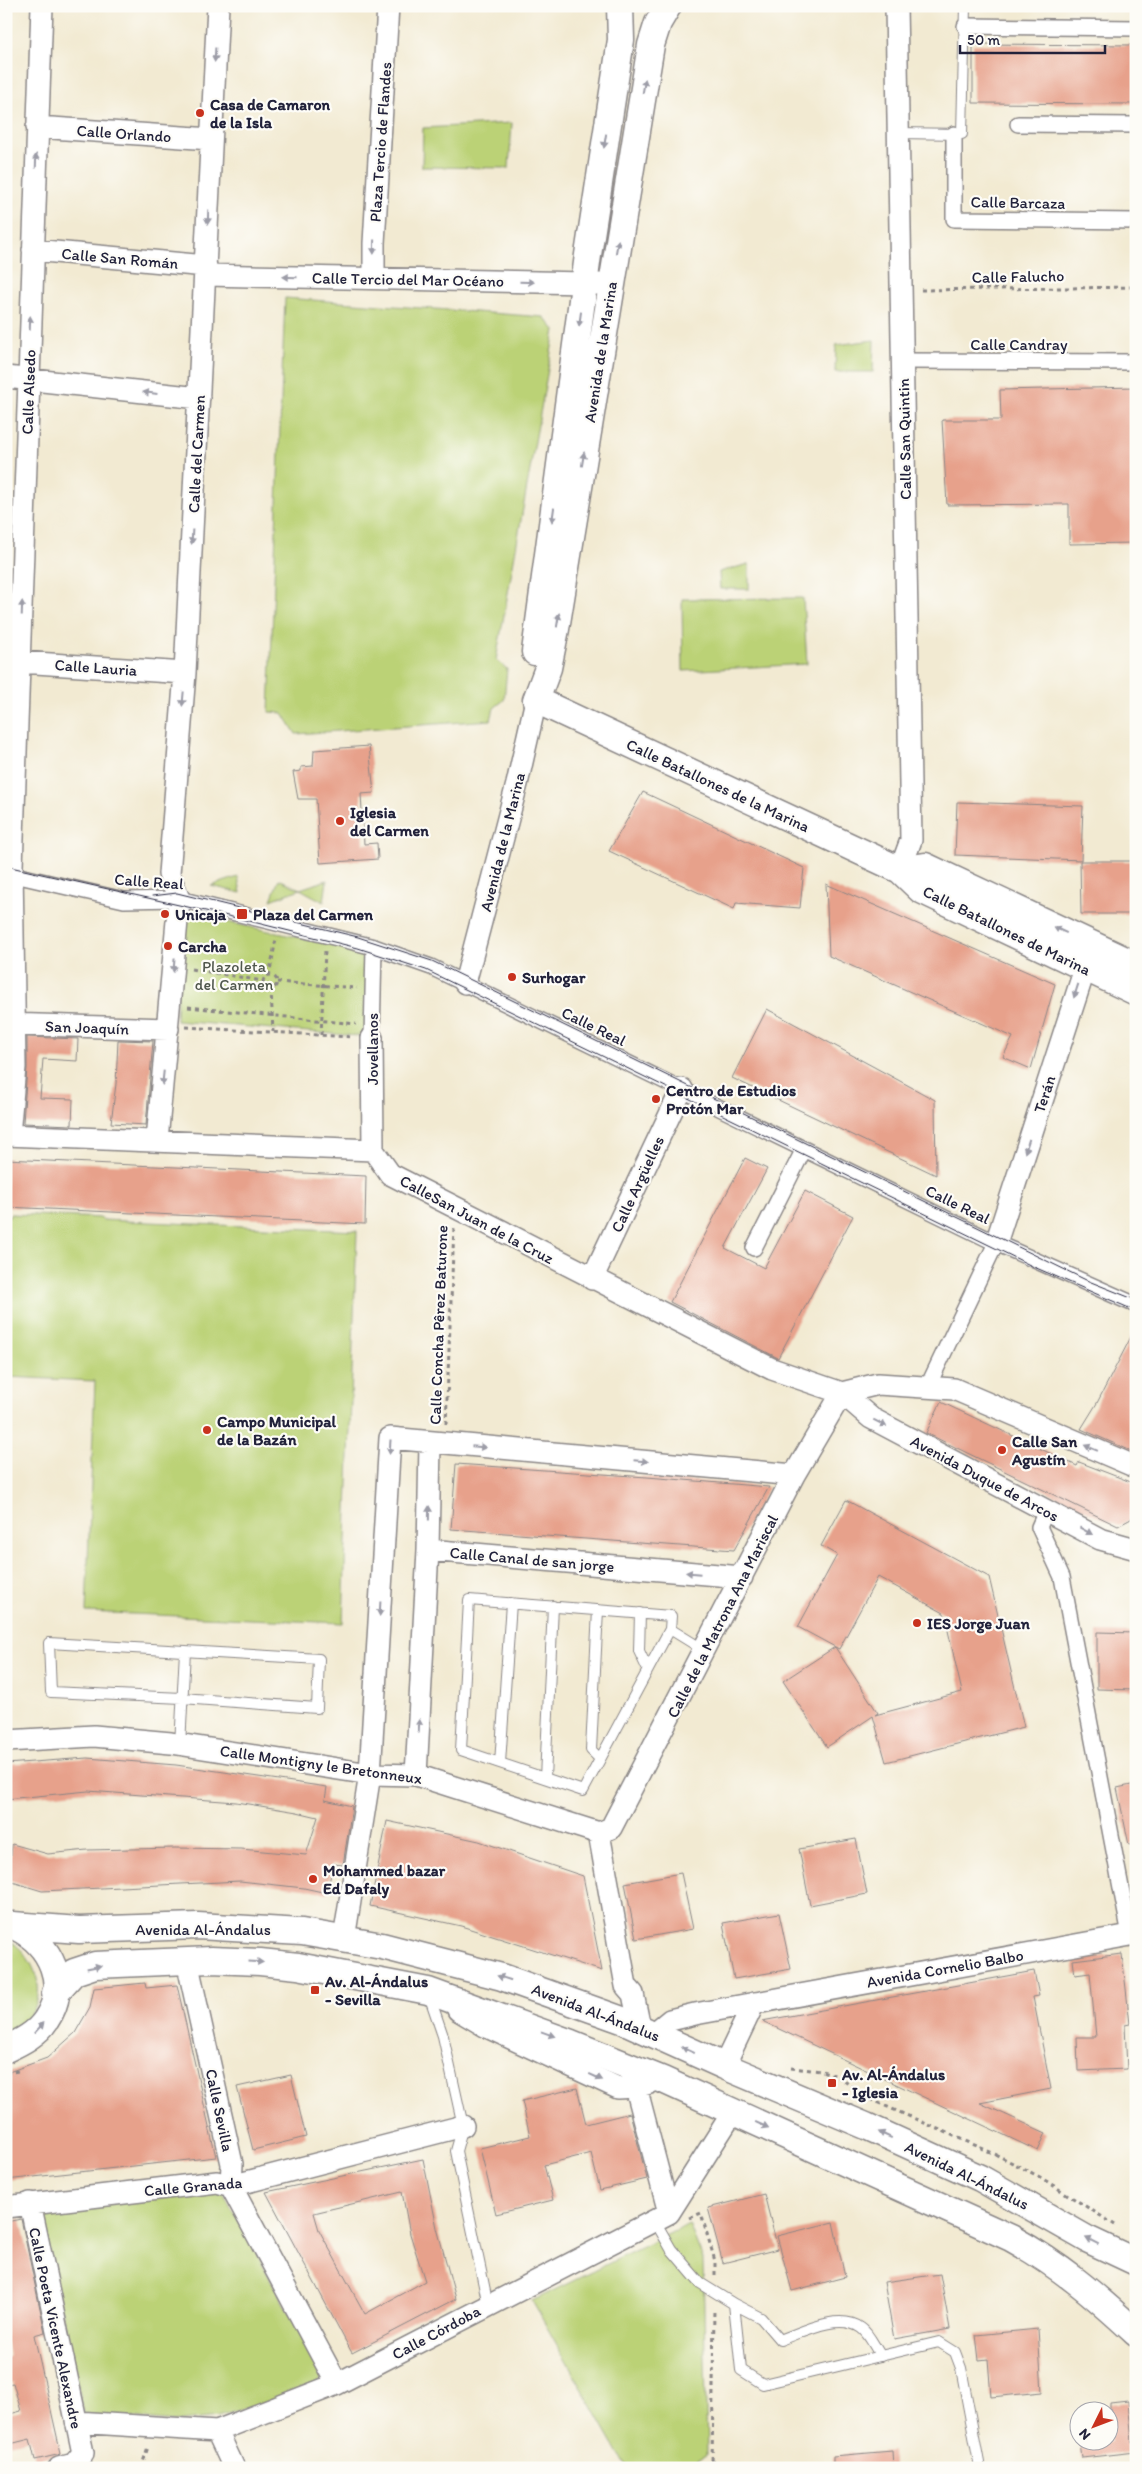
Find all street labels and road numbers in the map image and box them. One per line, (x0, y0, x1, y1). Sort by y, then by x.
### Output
street label: Plaza Tercio de Flandes (365, 61, 396, 223)
street label: Calle Orlando (76, 121, 172, 146)
street label: Calle Barcaza (971, 192, 1066, 213)
street label: Calle San Román (61, 244, 180, 273)
street label: Calle Falucho (972, 266, 1064, 287)
street label: Calle Tercio del Mar Océano (312, 268, 504, 291)
street label: Avenida de la Marina (580, 280, 621, 424)
street label: Calle Candray (970, 335, 1068, 354)
street label: Calle Alsedo (18, 349, 39, 435)
street label: Calle San Quintin (894, 378, 915, 500)
street label: Calle del Carmen (184, 395, 209, 514)
street label: Calle Lauria (54, 655, 139, 680)
street label: Calle Batallones de la Marina (623, 735, 812, 836)
street label: Avenida de la Marina (476, 771, 529, 914)
street label: Calle Real (114, 870, 185, 893)
street label: Calle Batallones de Marina (920, 881, 1094, 980)
street label: Calle Real (558, 1003, 630, 1050)
street label: Jovellanos (363, 1013, 382, 1085)
street label: San Joaquín (45, 1017, 129, 1038)
street label: Terán (1030, 1073, 1060, 1115)
street label: Calle Argüelles (607, 1133, 668, 1235)
street label: CalleSan Juan de la Cruz (397, 1171, 557, 1268)
street label: Calle Real (922, 1181, 994, 1228)
street label: Calle Concha Pêrez Baturone (426, 1225, 451, 1425)
street label: Avenida Duque de Arcos (907, 1431, 1062, 1526)
street label: Calle de la Matrona Ana Mariscal (663, 1511, 782, 1721)
street label: Calle Canal de san jorge (449, 1543, 615, 1576)
street label: Calle Montigny le Bretonneux (219, 1741, 423, 1788)
street label: Avenida Al-Ándalus (135, 1920, 271, 1939)
street label: Avenida Cornelio Balbo (865, 1945, 1025, 1992)
street label: Avenida Al-Ándalus (529, 1979, 663, 2046)
street label: Calle Sevilla (201, 2067, 238, 2153)
street label: Avenida Al-Ándalus (902, 2137, 1032, 2214)
street label: Calle Granada (143, 2173, 243, 2200)
street label: Calle Poeta Vicente Alexandre (25, 2226, 86, 2431)
street label: Calle Córdoba (389, 2301, 484, 2364)

